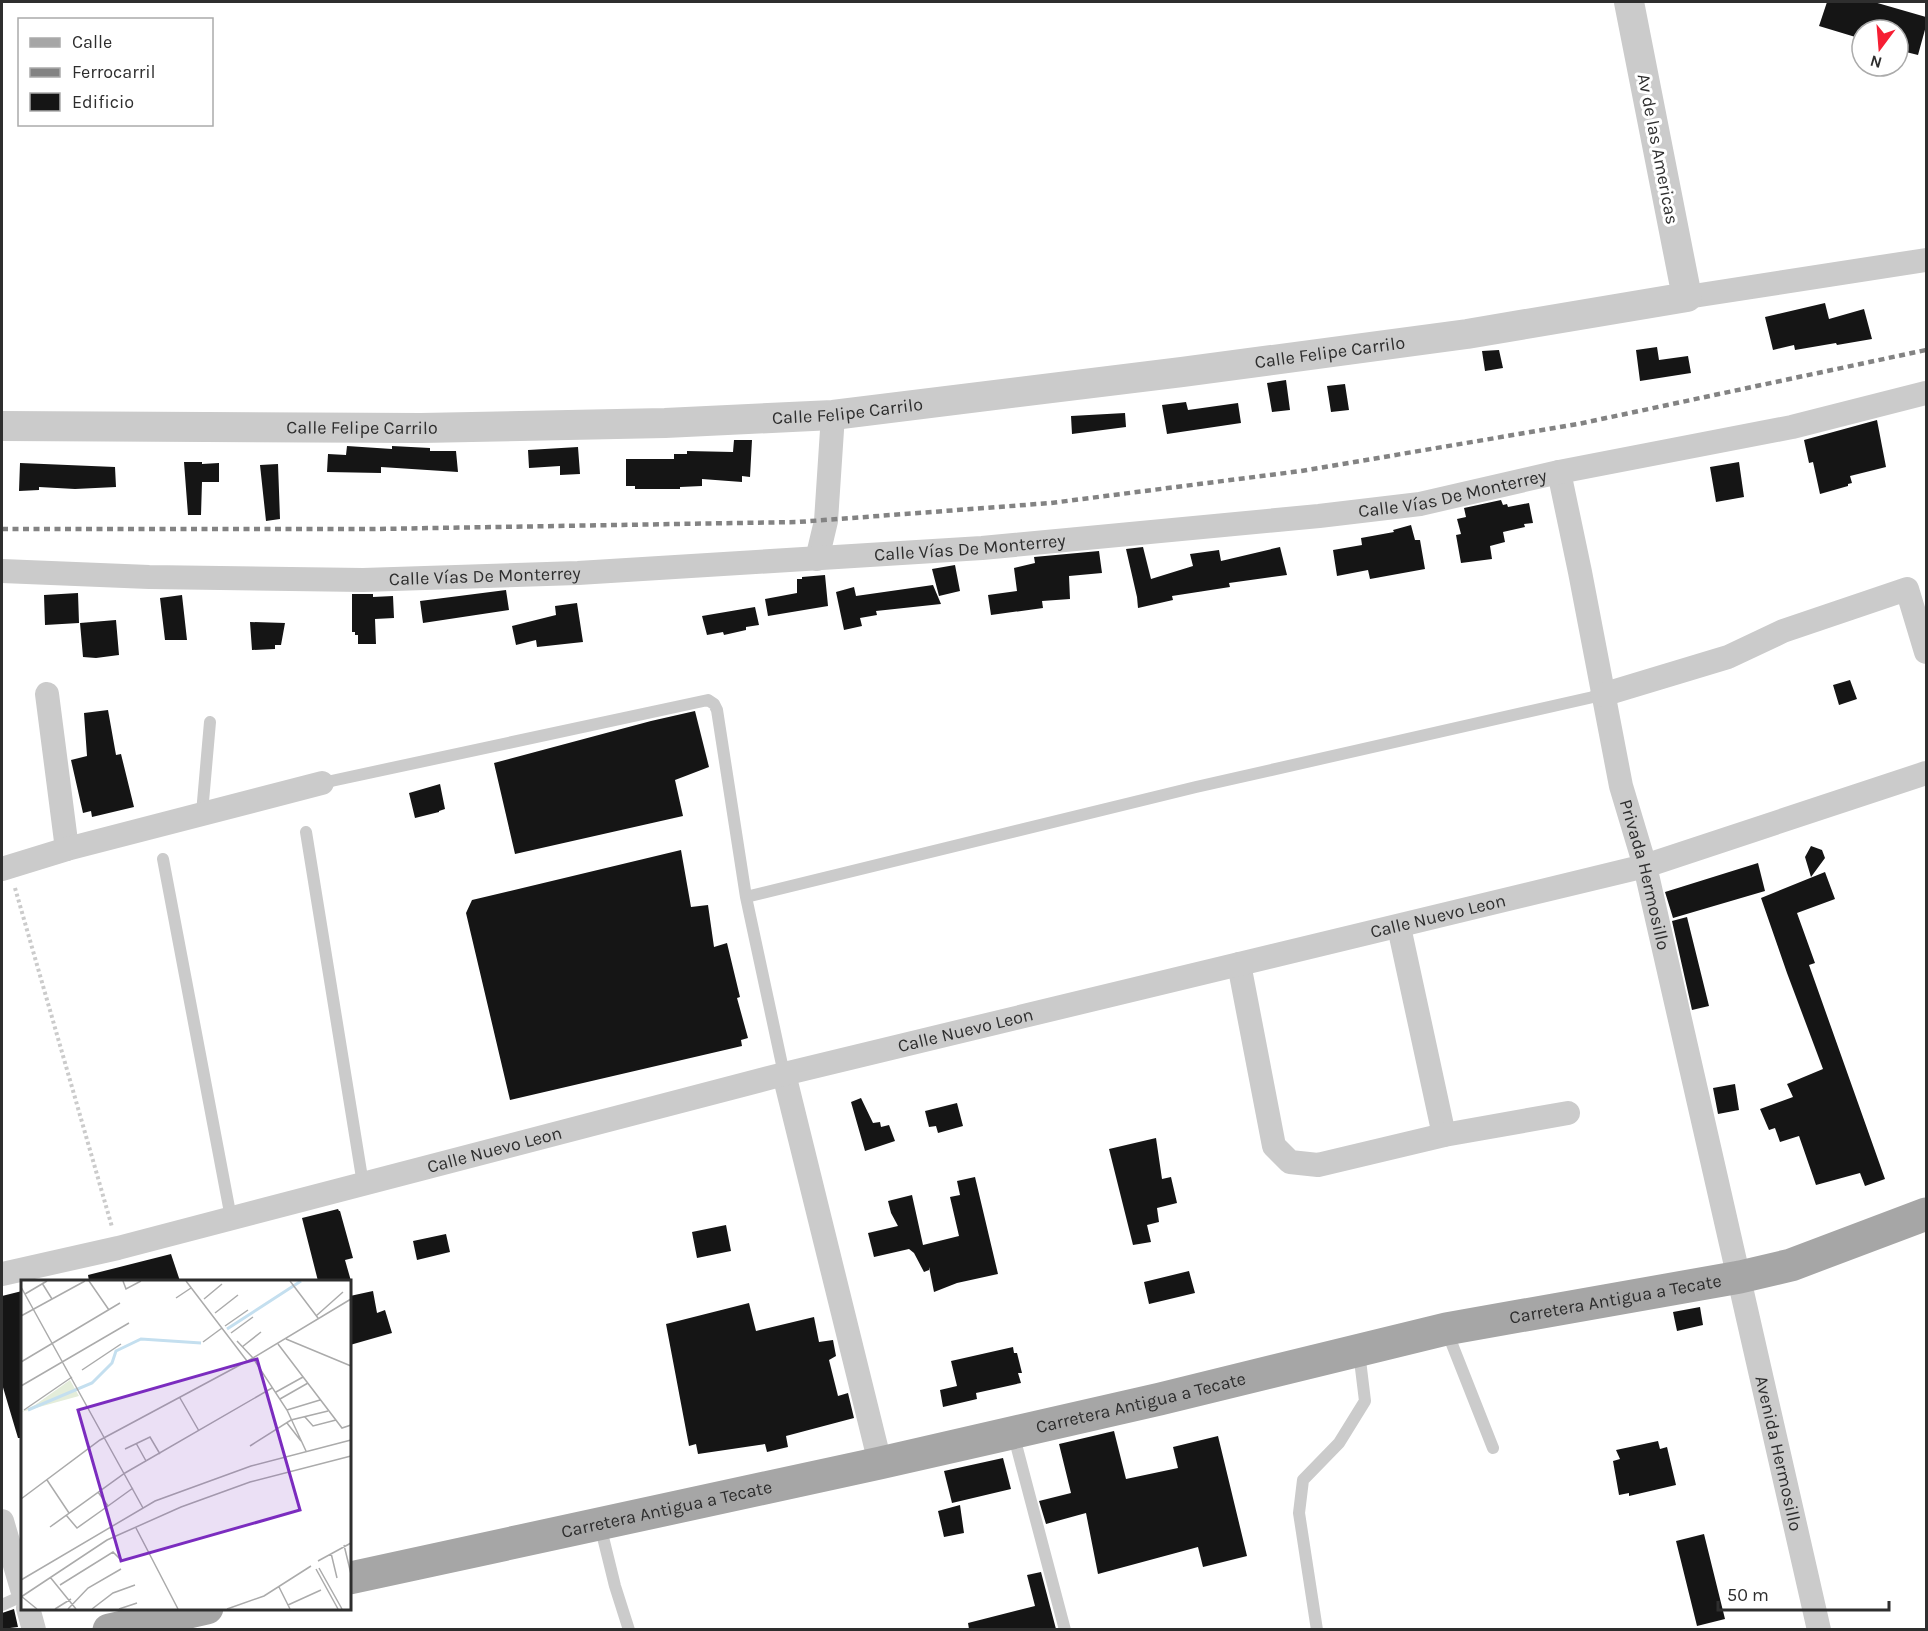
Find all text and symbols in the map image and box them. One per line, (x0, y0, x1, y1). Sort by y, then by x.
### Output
legend (18, 18, 213, 126)
north arrow (1850, 18, 1910, 78)
text: Calle (72, 31, 112, 53)
text: N (1868, 51, 1884, 73)
text: Ferrocarril (72, 61, 156, 83)
street label: Av de las Americas (1633, 72, 1683, 226)
text: Edificio (72, 91, 134, 113)
street label: Calle Felipe Carrilo (1253, 331, 1406, 373)
street label: Calle Felipe Carrilo (772, 393, 924, 429)
street label: Calle Felipe Carrilo (286, 416, 438, 439)
street label: Calle Vías De Monterrey (1357, 464, 1549, 522)
street label: Calle Vías De Monterrey (874, 529, 1067, 566)
street label: Calle Vías De Monterrey (389, 562, 582, 590)
street label: Privada Hermosillo (1615, 797, 1675, 952)
street label: Calle Nuevo Leon (1368, 889, 1508, 943)
street label: Calle Nuevo Leon (896, 1003, 1036, 1057)
street label: Calle Nuevo Leon (425, 1121, 564, 1178)
street label: Carretera Antigua a Tecate (1508, 1269, 1723, 1329)
inset map (21, 1280, 351, 1610)
street label: Carretera Antigua a Tecate (1034, 1367, 1248, 1438)
street label: Avenida Hermosillo (1750, 1374, 1807, 1533)
street label: Carretera Antigua a Tecate (559, 1476, 774, 1543)
scale bar (1718, 1574, 1889, 1612)
text: 50 m (1727, 1584, 1769, 1606)

